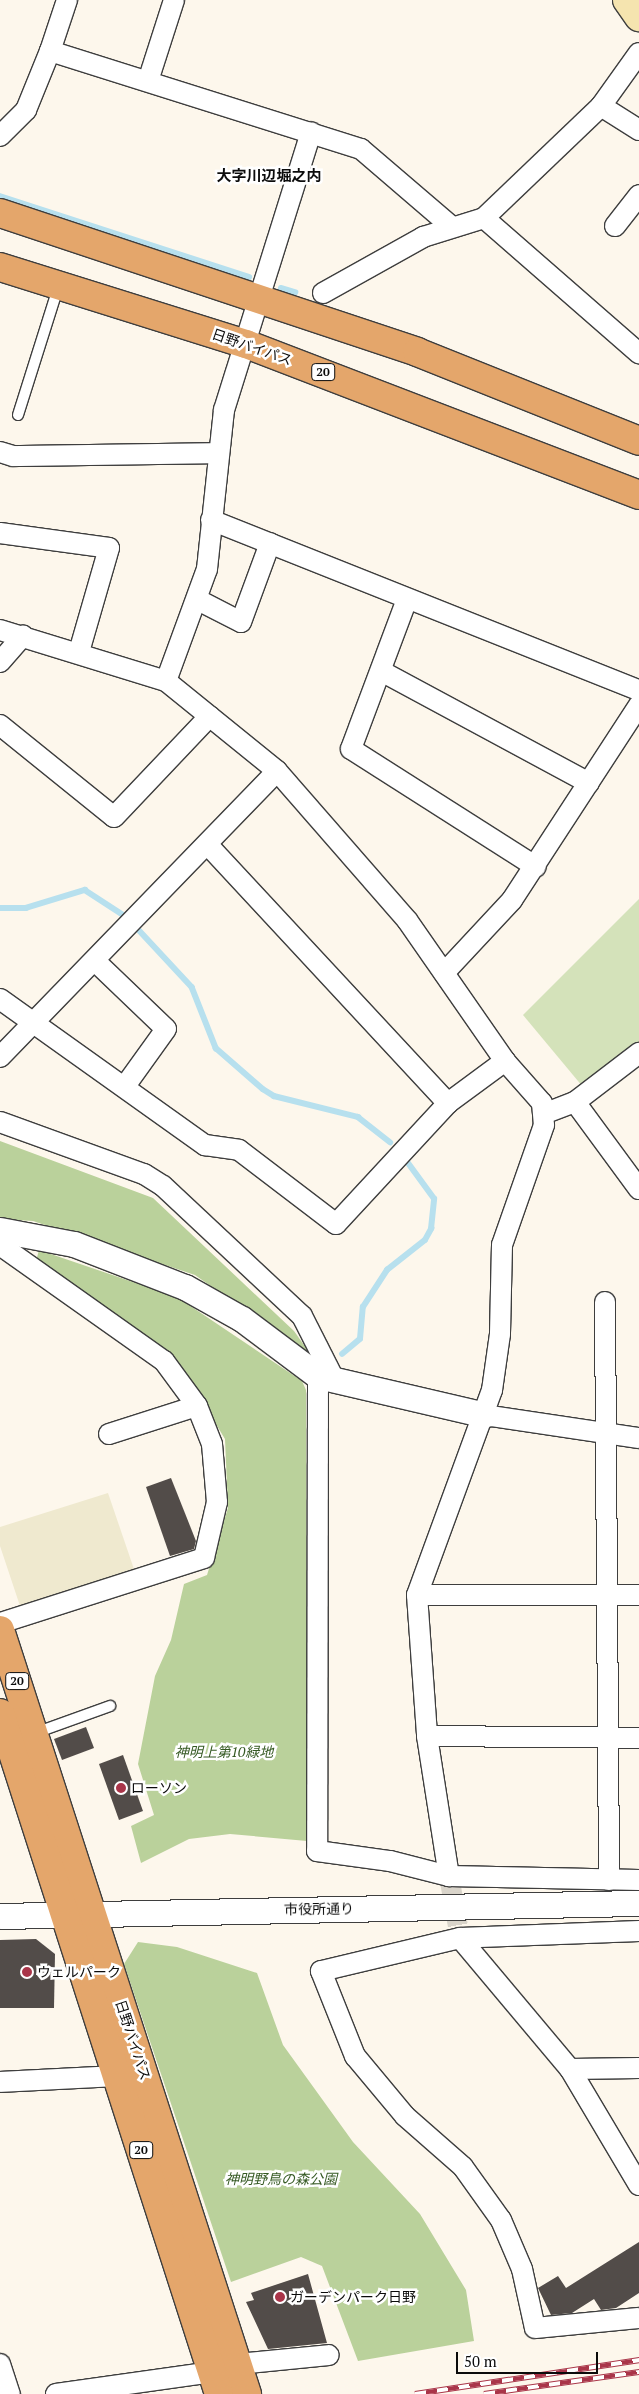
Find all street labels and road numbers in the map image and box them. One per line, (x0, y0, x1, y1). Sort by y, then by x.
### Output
street label: 日野バイパス (210, 325, 294, 369)
road number: 20 (310, 362, 336, 382)
road number: 20 (4, 1672, 30, 1690)
street label: 市役所通り (284, 1900, 354, 1918)
street label: 日野バイパス (112, 1997, 154, 2083)
road number: 20 (128, 2140, 154, 2160)

